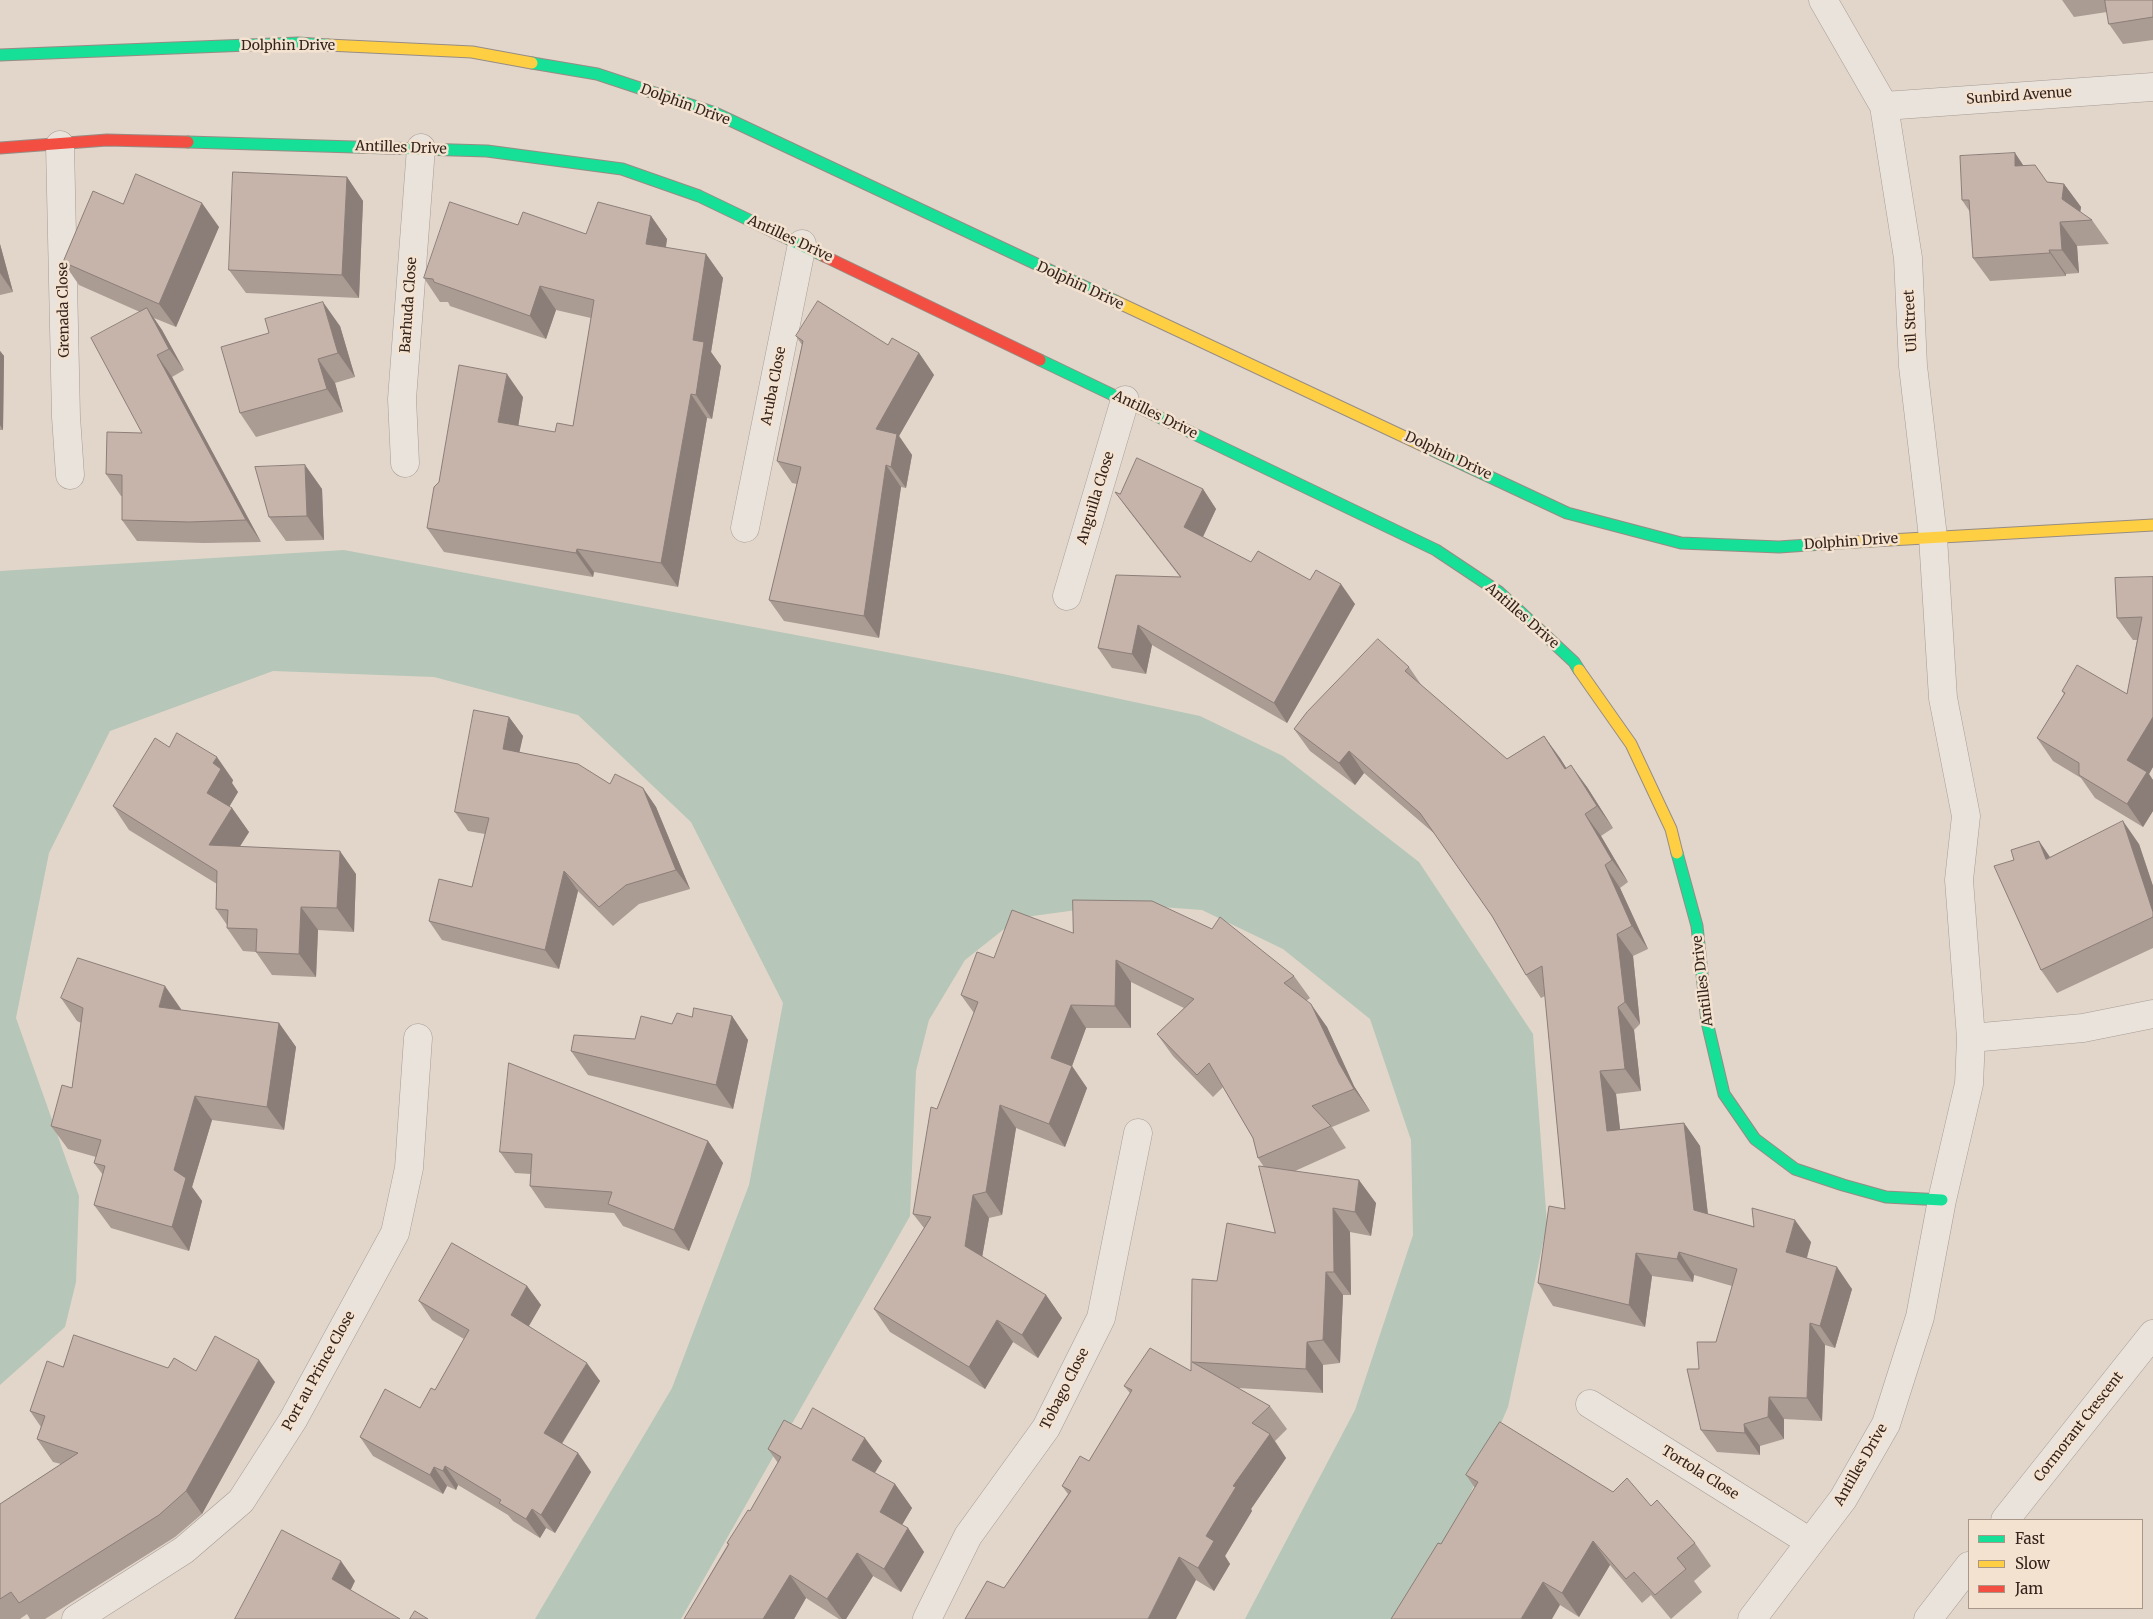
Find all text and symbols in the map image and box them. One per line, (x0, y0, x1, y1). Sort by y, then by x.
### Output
street label: Dolphin Drive (241, 38, 335, 54)
street label: Dolphin Drive (638, 81, 732, 129)
street label: Sunbird Avenue (1966, 84, 2072, 108)
street label: Antilles Drive (355, 138, 447, 158)
street label: Antilles Drive (745, 212, 835, 266)
street label: Barhuda Close (397, 257, 421, 353)
street label: Dolphin Drive (1034, 258, 1126, 314)
street label: Grenada Close (55, 262, 73, 358)
street label: Uil Street (1901, 289, 1921, 353)
street label: Aruba Close (758, 345, 790, 427)
street label: Antilles Drive (1110, 387, 1200, 443)
street label: Dolphin Drive (1402, 428, 1494, 484)
street label: Anguilla Close (1074, 450, 1118, 546)
street label: Dolphin Drive (1803, 530, 1899, 554)
street label: Antilles Drive (1482, 580, 1562, 652)
street label: Antilles Drive (1689, 934, 1717, 1028)
street label: Port au Prince Close (279, 1308, 359, 1434)
street label: Tobago Close (1037, 1345, 1093, 1433)
street label: Cormorant Crescent (2031, 1369, 2127, 1485)
street label: Antilles Drive (1831, 1421, 1891, 1509)
street label: Tortola Close (1658, 1443, 1742, 1503)
legend (1968, 1519, 2143, 1609)
text: Fast (2015, 1529, 2045, 1548)
text: Slow (2015, 1554, 2050, 1573)
text: Jam (2015, 1579, 2043, 1598)

